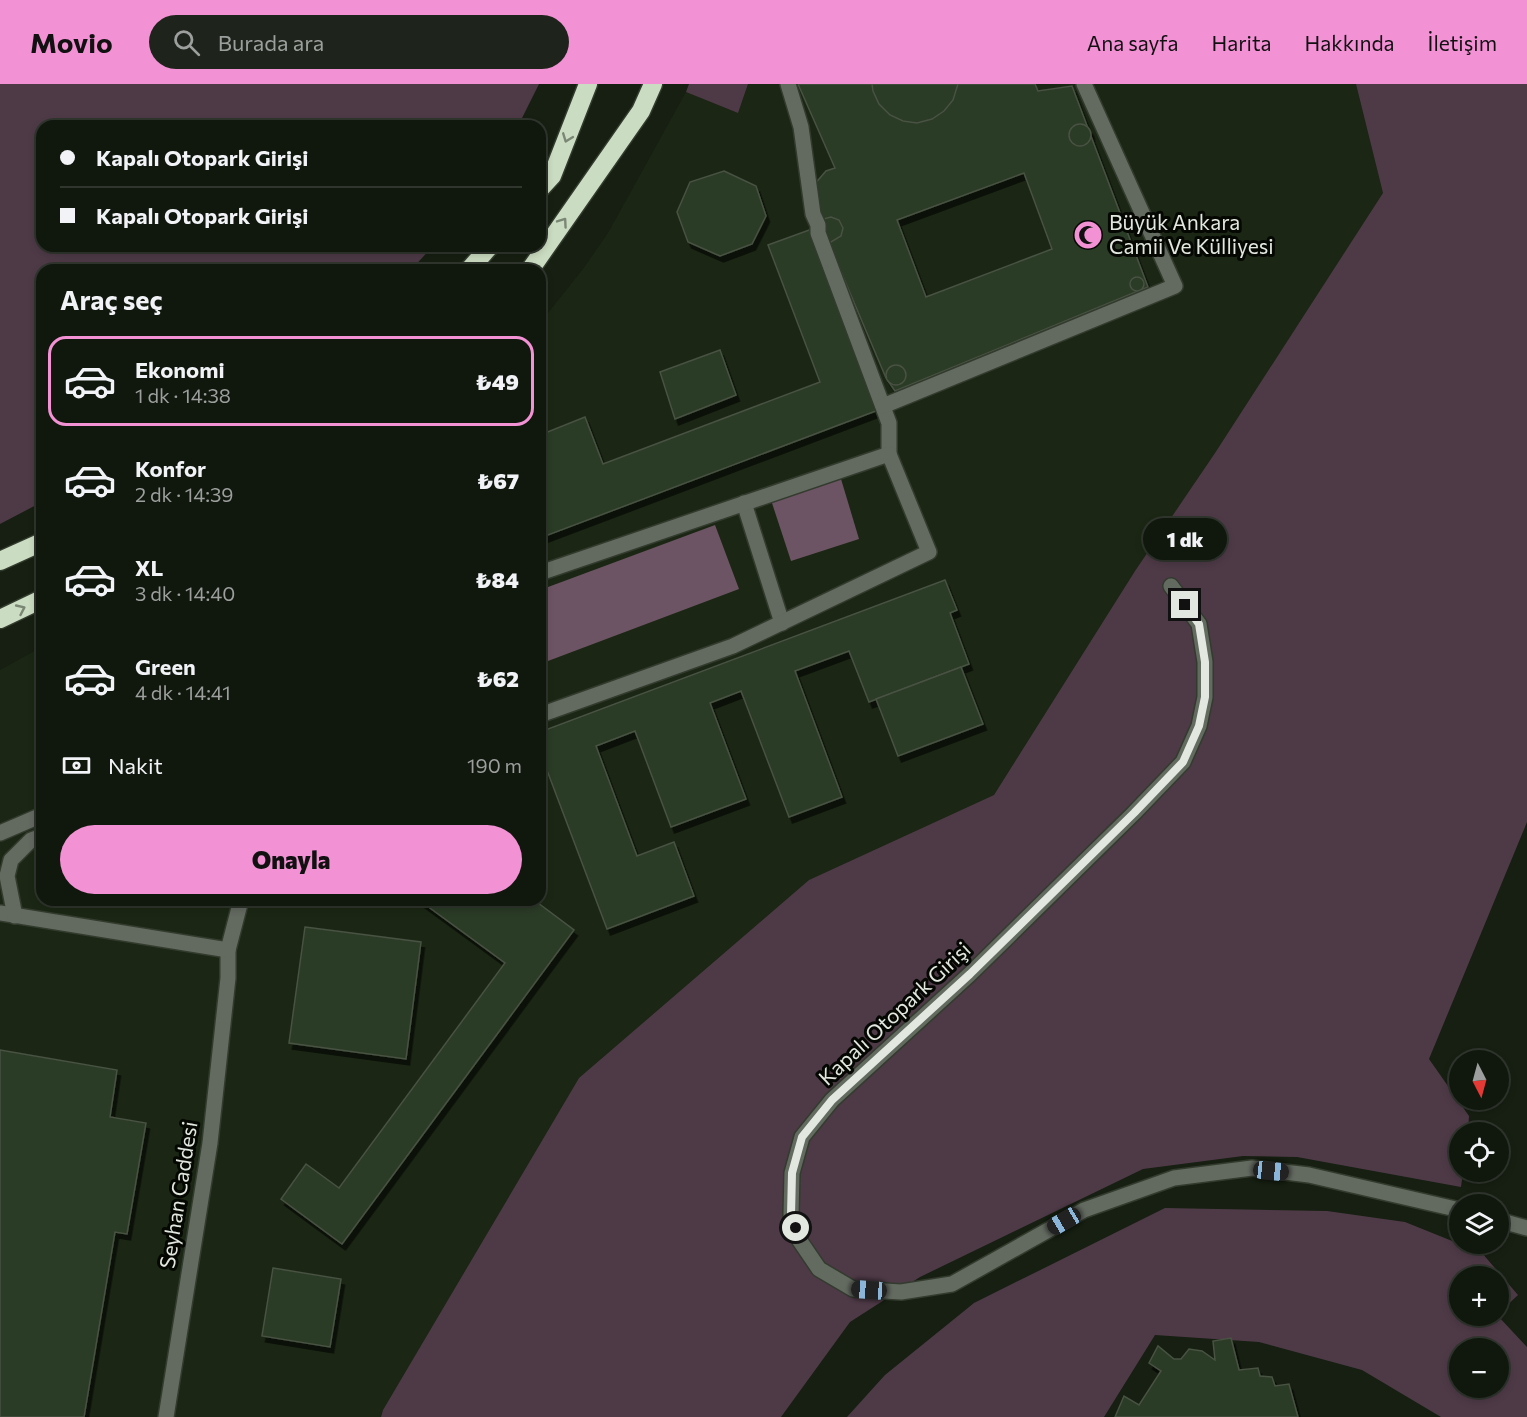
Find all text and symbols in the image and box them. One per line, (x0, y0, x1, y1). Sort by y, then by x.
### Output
search box (149, 15, 569, 69)
text: Movio (30, 25, 113, 59)
icon: search (170, 26, 203, 59)
text: Burada ara (218, 29, 324, 56)
text: Ana sayfa (1087, 30, 1178, 55)
text: Harita (1211, 30, 1272, 55)
text: Hakkında (1305, 30, 1395, 55)
text: İletişim (1428, 30, 1497, 55)
one-way arrow (561, 133, 574, 143)
text: Kapalı Otopark Girişi (96, 144, 308, 171)
text: Kapalı Otopark Girişi (96, 202, 308, 229)
place label: Büyük Ankara Camii Ve Külliyesi (1109, 209, 1274, 258)
one-way arrow (556, 218, 567, 229)
mosque icon: Büyük Ankara Camii Ve Külliyesi (1072, 219, 1104, 251)
text: Araç seç (60, 283, 163, 316)
icon: car (63, 354, 117, 408)
text: Ekonomi (135, 356, 225, 383)
text: ₺49 (475, 368, 519, 395)
text: 1 dk · 14:38 (135, 383, 231, 407)
icon: car (63, 453, 117, 507)
text: Konfor (135, 455, 206, 482)
text: ₺67 (477, 467, 519, 494)
text: 2 dk · 14:39 (135, 482, 234, 506)
callout: 1 dk (1143, 518, 1227, 560)
text: 1 dk (1167, 527, 1203, 551)
icon: car (63, 552, 117, 606)
text: XL (135, 554, 163, 581)
text: ₺84 (475, 566, 519, 593)
text: 3 dk · 14:40 (135, 581, 235, 605)
route end (1171, 591, 1198, 618)
one-way arrow (15, 604, 26, 616)
icon: car (63, 651, 117, 705)
text: Green (135, 653, 196, 680)
text: ₺62 (477, 665, 519, 692)
text: 4 dk · 14:41 (135, 680, 231, 704)
icon: cash (60, 749, 93, 782)
text: Nakit (108, 752, 163, 779)
text: 190 m (467, 753, 522, 777)
button: Onayla (60, 825, 522, 894)
street label: Kapalı Otopark Girişi (813, 936, 975, 1090)
north arrow (1449, 1050, 1509, 1110)
map controls (1449, 1050, 1509, 1398)
street label: Seyhan Caddesi (154, 1119, 201, 1270)
button: locate (1449, 1122, 1509, 1182)
car (1252, 1160, 1290, 1182)
button: layers (1449, 1194, 1509, 1254)
car (1044, 1204, 1084, 1238)
route start (782, 1214, 809, 1241)
button: + (1449, 1266, 1509, 1326)
car (850, 1280, 888, 1300)
button: − (1449, 1338, 1509, 1398)

